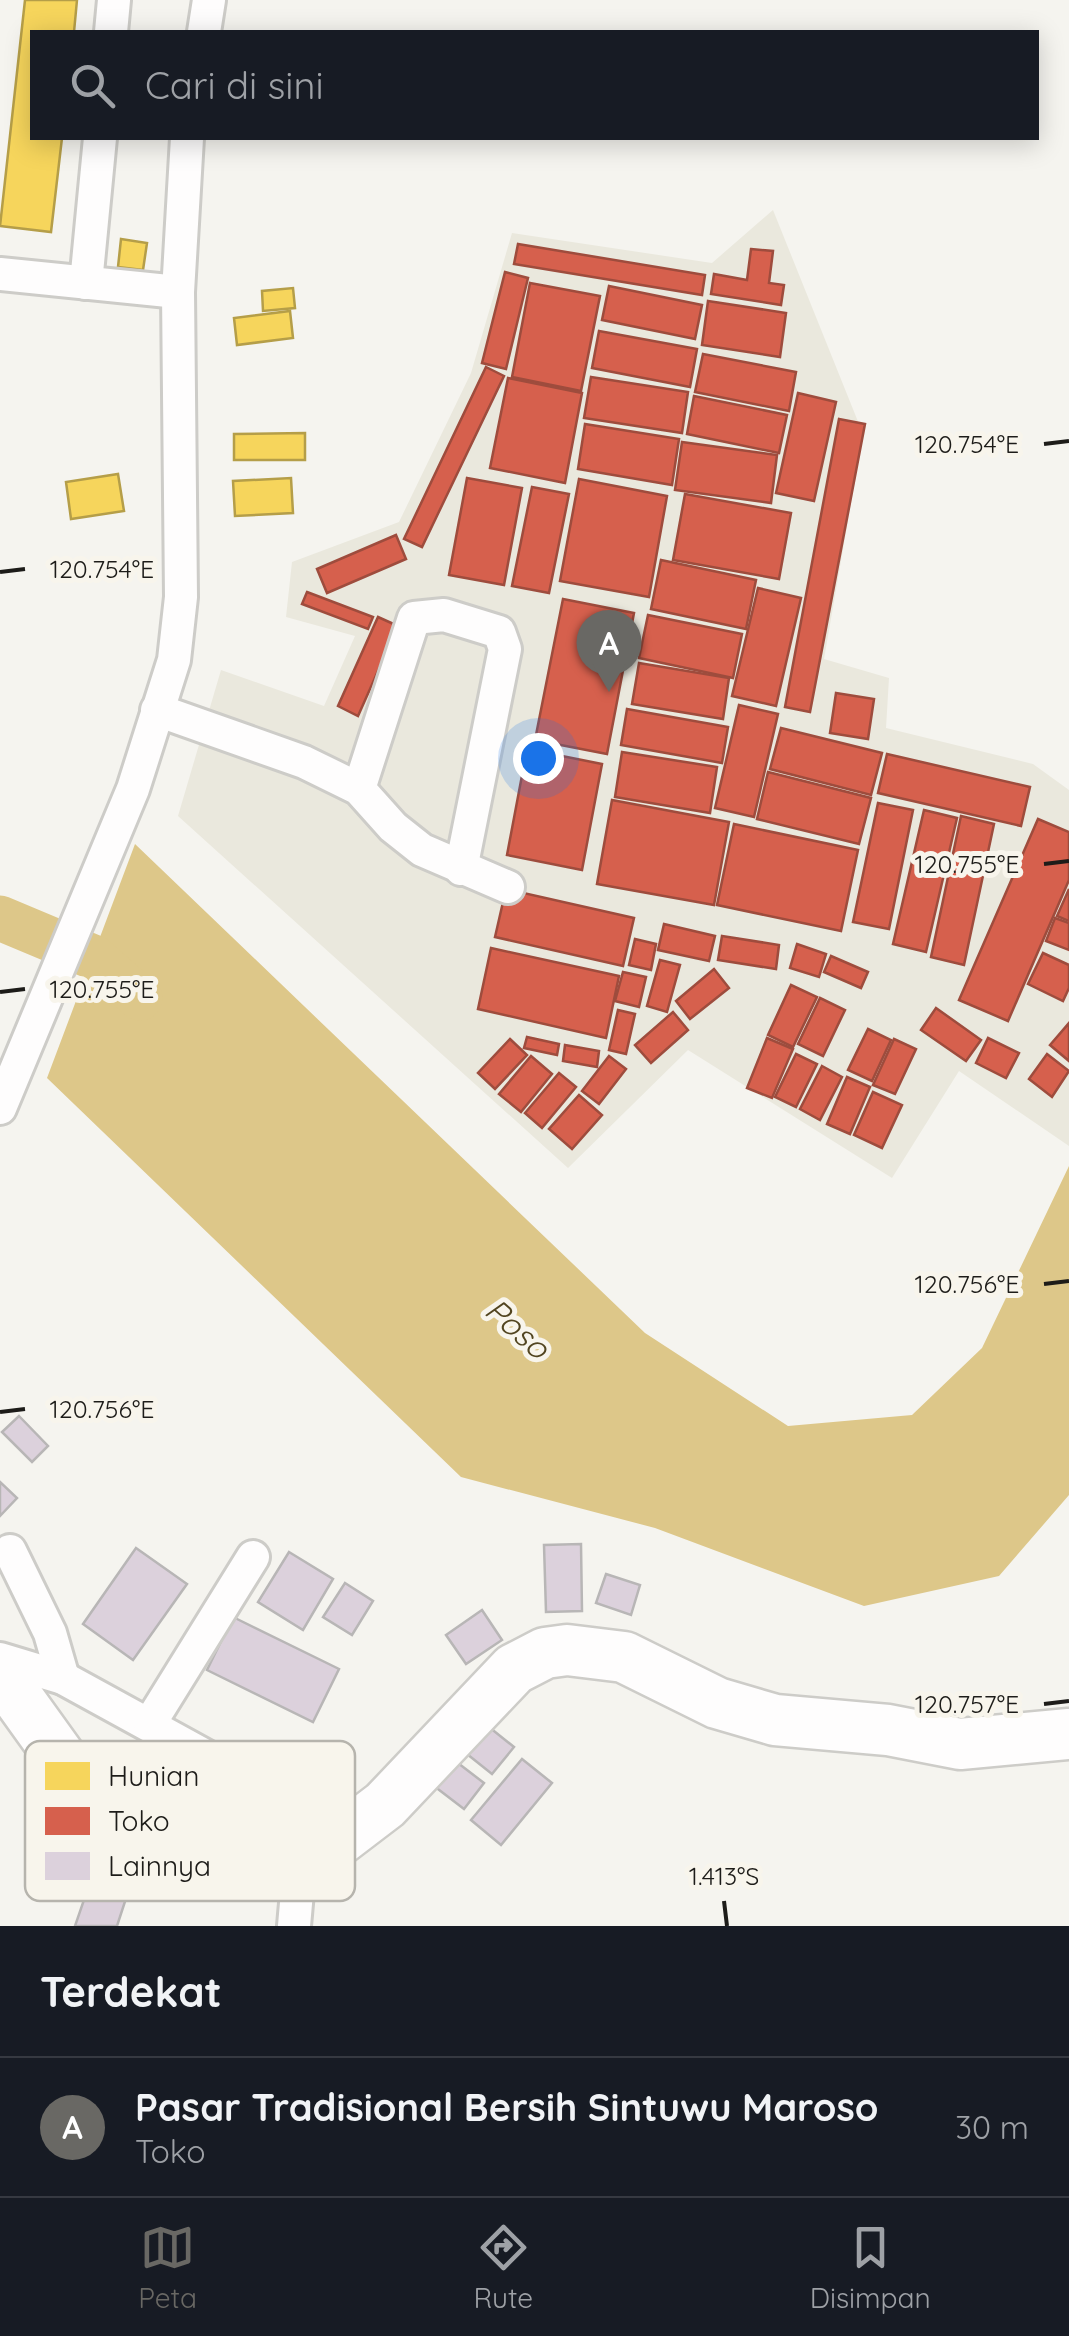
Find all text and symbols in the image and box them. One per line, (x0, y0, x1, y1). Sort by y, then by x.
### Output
search box (30, 30, 1039, 140)
icon: search (65, 58, 120, 113)
text: Cari di sini (145, 61, 324, 109)
text: 120.754°E (915, 428, 1019, 459)
text: 120.754°E (50, 553, 154, 584)
pin: A (576, 610, 642, 692)
your location (513, 733, 564, 784)
text: 120.755°E (914, 848, 1020, 879)
text: 120.755°E (49, 973, 155, 1004)
text: 120.756°E (915, 1268, 1019, 1299)
water label: Poso (478, 1289, 560, 1368)
text: 120.756°E (50, 1393, 154, 1424)
text: 120.757°E (915, 1688, 1019, 1719)
legend (25, 1741, 355, 1901)
text: Hunian (108, 1758, 199, 1793)
text: Toko (108, 1803, 170, 1838)
text: Lainnya (108, 1848, 211, 1883)
text: 1.413°S (689, 1860, 759, 1891)
text: Terdekat (40, 1965, 222, 2018)
text: Pasar Tradisional Bersih Sintuwu Maroso (135, 2083, 878, 2131)
text: A (62, 2107, 83, 2147)
text: 30 m (955, 2107, 1029, 2147)
text: Toko (135, 2131, 206, 2171)
tab: Peta (138, 2220, 197, 2315)
tab: Rute (474, 2220, 533, 2315)
tab: Disimpan (810, 2220, 931, 2315)

